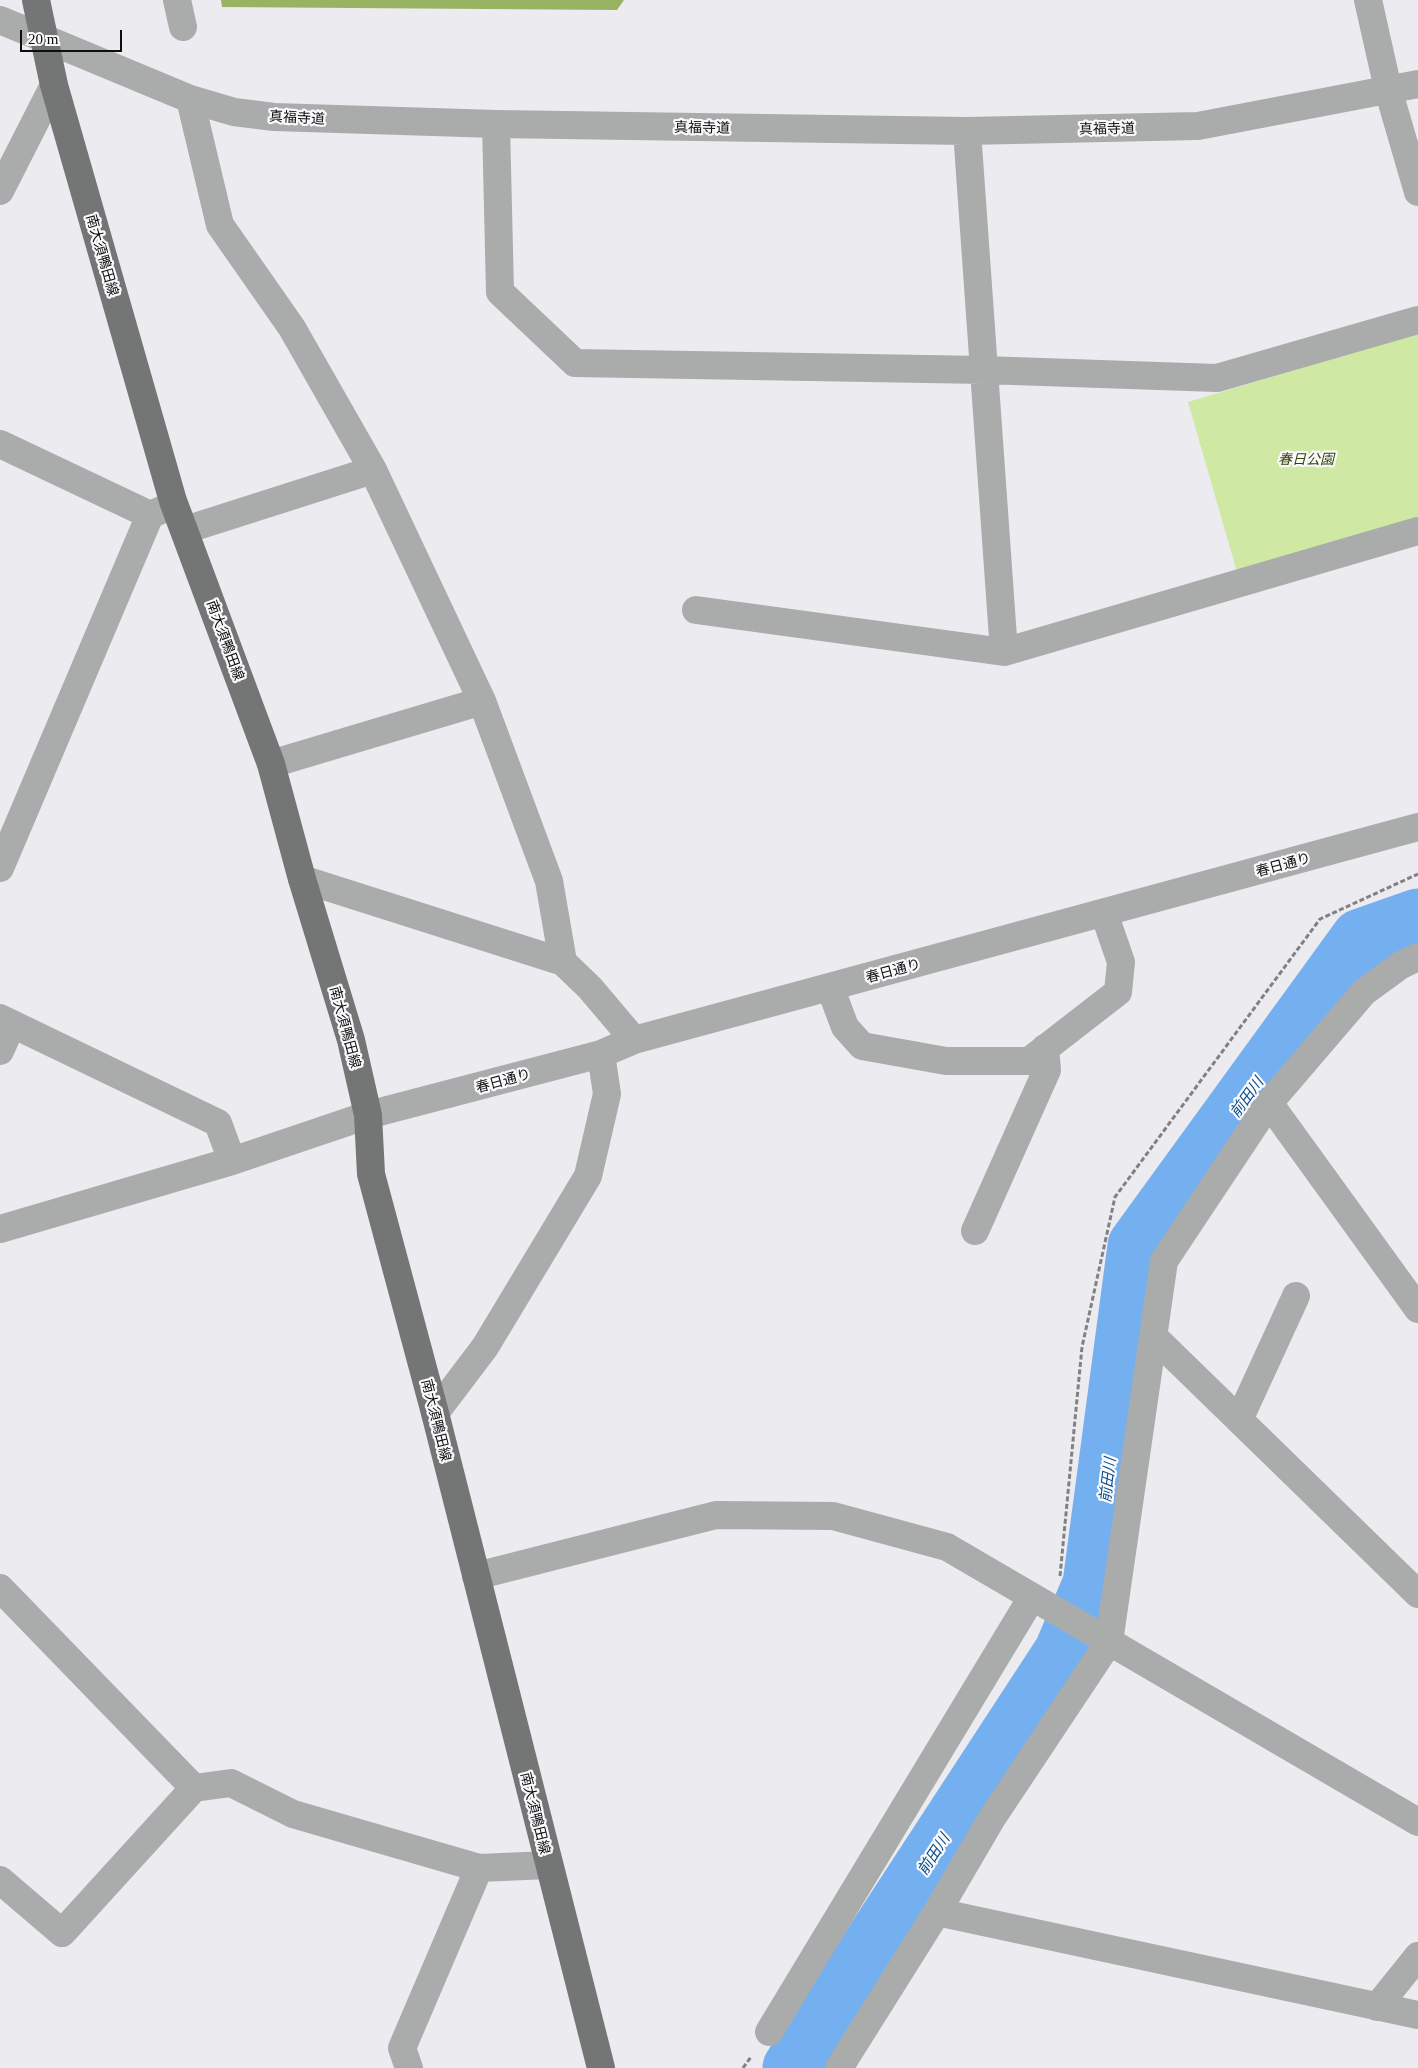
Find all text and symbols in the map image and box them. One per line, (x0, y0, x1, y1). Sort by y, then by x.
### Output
scale bar (22, 20, 125, 52)
text: 20 m (28, 31, 58, 47)
street label: 真福寺道 (269, 107, 325, 127)
street label: 真福寺道 (674, 118, 730, 136)
street label: 真福寺道 (1079, 119, 1135, 137)
street label: 南大須鴨田線 (83, 212, 123, 298)
park label: 春日公園 (1278, 451, 1334, 467)
street label: 南大須鴨田線 (204, 598, 248, 682)
street label: 春日通り (1254, 849, 1312, 879)
street label: 春日通り (864, 955, 922, 985)
street label: 南大須鴨田線 (327, 984, 365, 1070)
street label: 春日通り (474, 1065, 532, 1095)
water label: 前田川 (1225, 1074, 1267, 1120)
street label: 南大須鴨田線 (419, 1377, 455, 1463)
water label: 前田川 (1095, 1457, 1119, 1503)
street label: 南大須鴨田線 (518, 1770, 554, 1856)
water label: 前田川 (913, 1830, 953, 1878)

